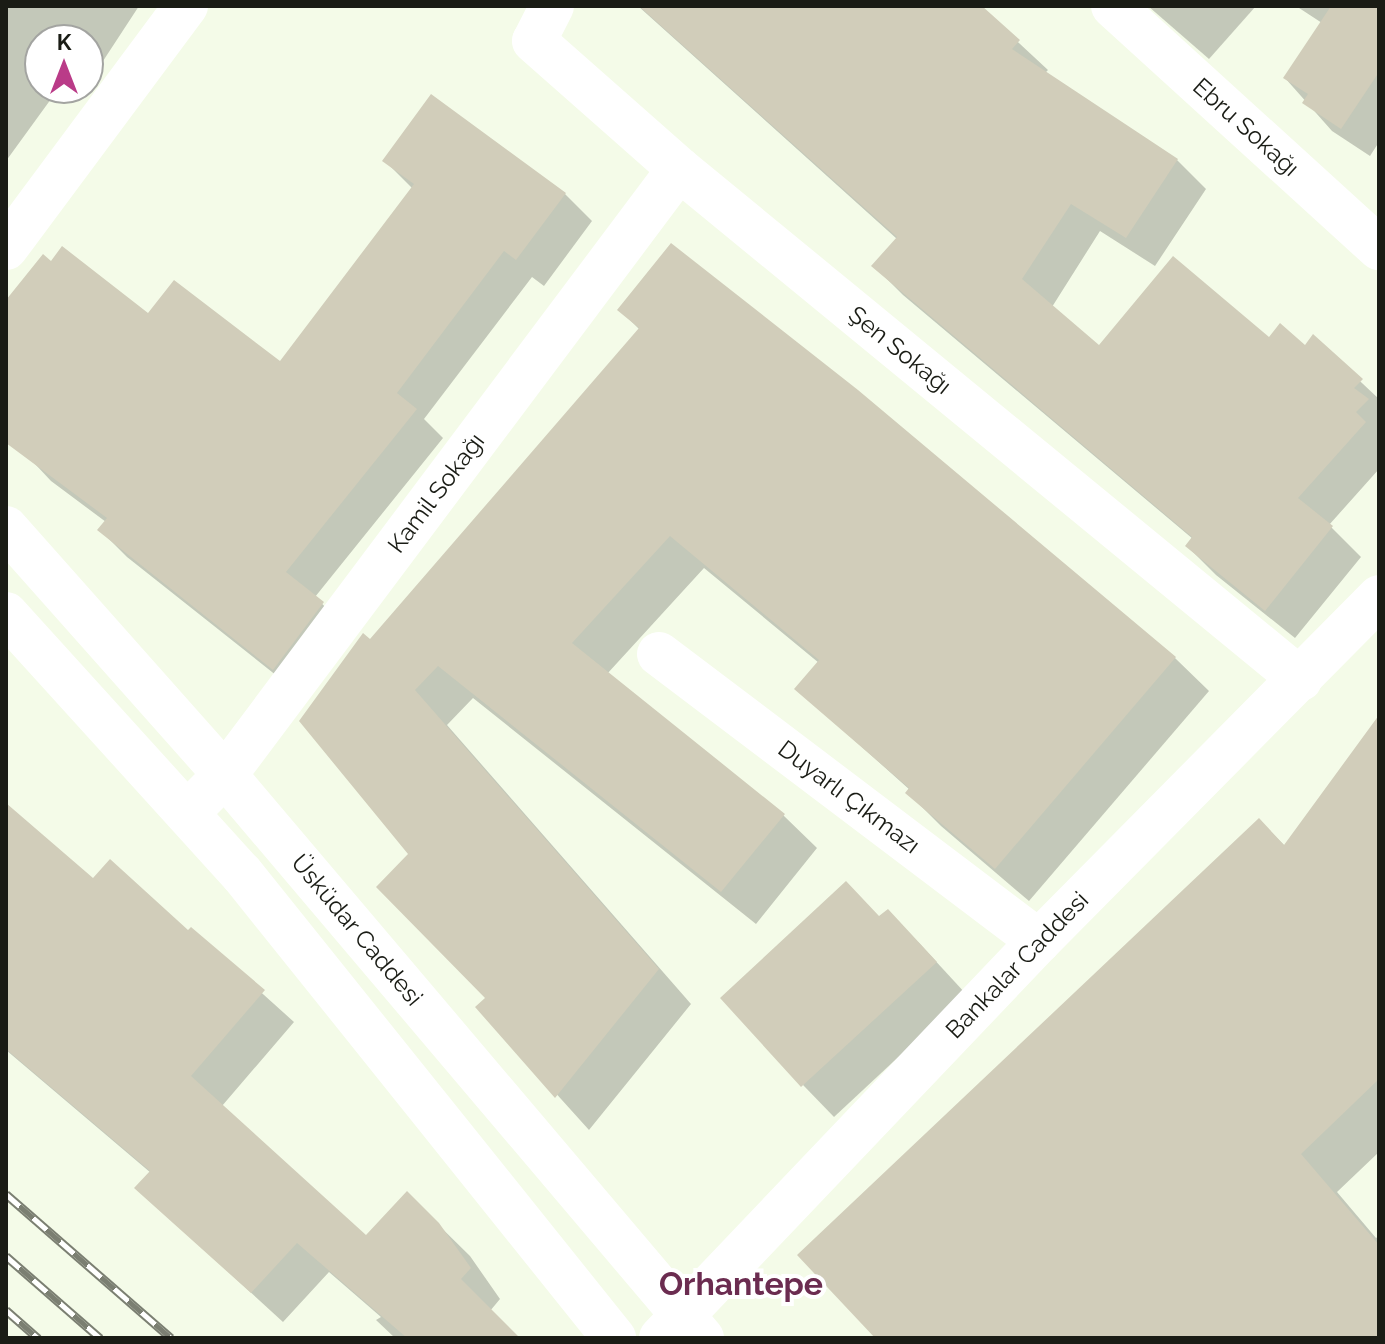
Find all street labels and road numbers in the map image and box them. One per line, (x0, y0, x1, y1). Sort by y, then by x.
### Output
street label: Ebru Sokağı (1187, 72, 1305, 182)
street label: Şen Sokağı (843, 300, 957, 400)
street label: Kamil Sokağı (381, 427, 491, 559)
street label: Duyarlı Çıkmazı (772, 734, 926, 860)
street label: Üsküdar Caddesi (285, 848, 429, 1012)
street label: Bankalar Caddesi (940, 885, 1094, 1045)

